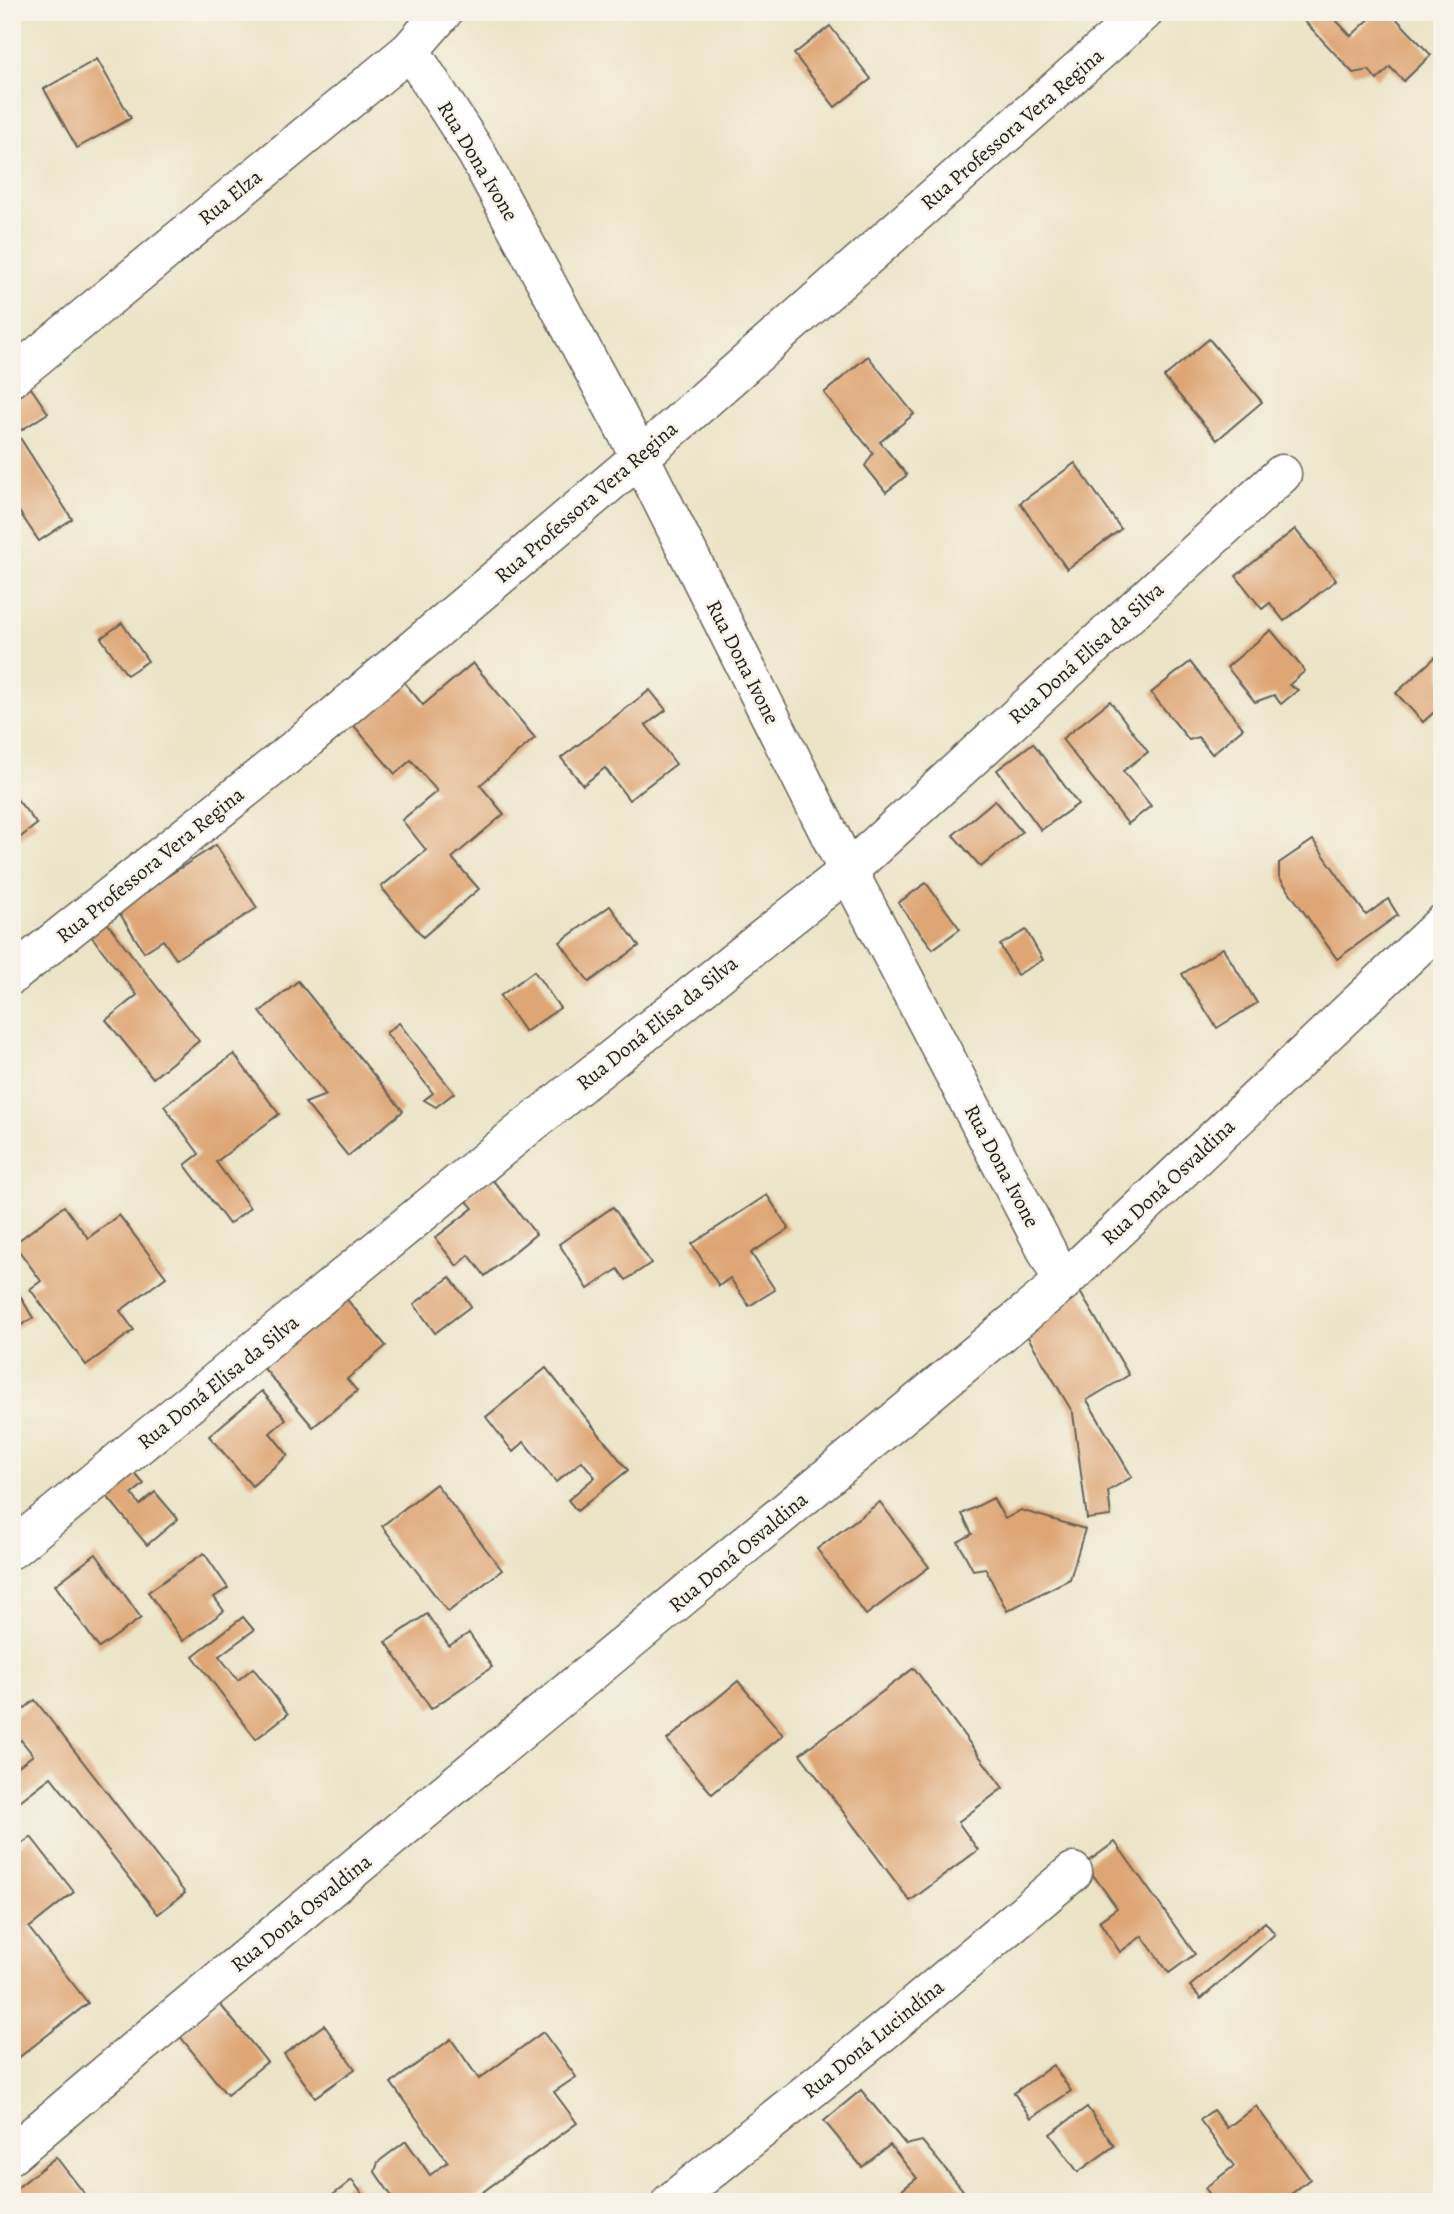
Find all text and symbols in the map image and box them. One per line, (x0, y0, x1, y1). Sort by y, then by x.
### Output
street label: Rua Professora Vera Regina (915, 42, 1110, 216)
street label: Rua Dona Ivone (431, 96, 525, 226)
street label: Rua Elza (192, 163, 268, 231)
street label: Rua Professora Vera Regina (489, 415, 684, 589)
street label: Rua Doná Elisa da Silva (1002, 576, 1170, 730)
street label: Rua Dona Ivone (700, 595, 786, 729)
street label: Rua Professora Vera Regina (50, 780, 250, 949)
street label: Rua Doná Elisa da Silva (570, 949, 744, 1097)
street label: Rua Dona Ivone (958, 1100, 1046, 1232)
street label: Rua Doná Osvaldina (1095, 1112, 1241, 1251)
street label: Rua Doná Elisa da Silva (131, 1308, 305, 1456)
street label: Rua Doná Osvaldina (663, 1485, 814, 1619)
street label: Rua Doná Osvaldina (225, 1847, 377, 1978)
street label: Rua Doná Lucindína (796, 1973, 950, 2105)

